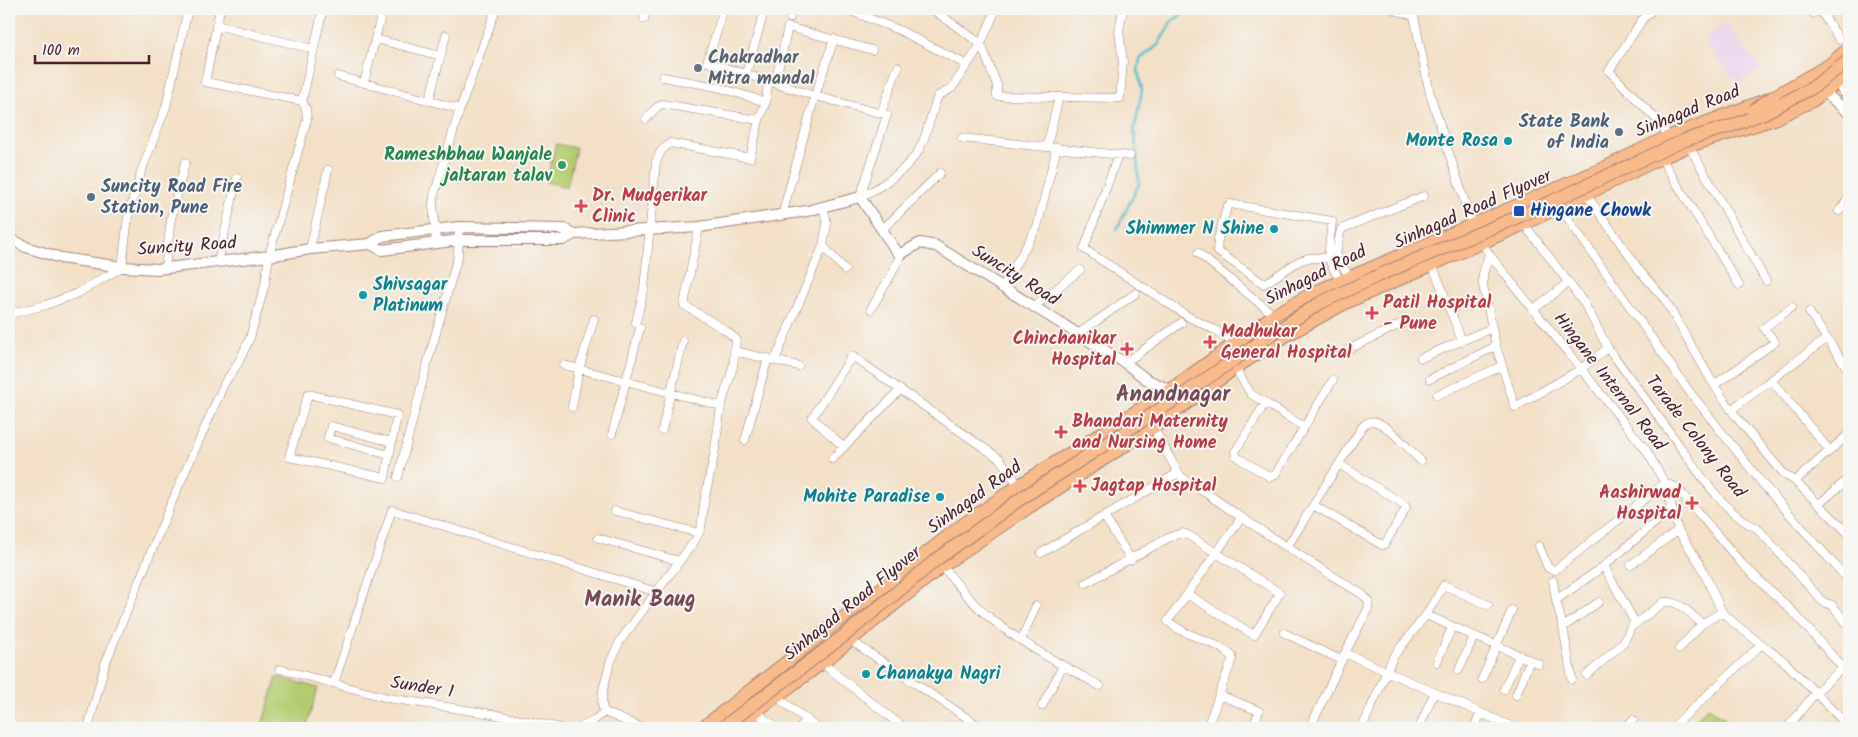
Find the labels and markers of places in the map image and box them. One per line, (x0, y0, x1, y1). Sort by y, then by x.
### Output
place label: Chakradhar Mitra mandal (708, 44, 815, 94)
marker: Chakradhar Mitra mandal (692, 62, 704, 74)
place label: State Bank of India (1519, 108, 1610, 158)
marker: State Bank of India (1613, 126, 1625, 138)
place label: Monte Rosa (1406, 127, 1498, 156)
marker: Monte Rosa (1502, 135, 1514, 147)
place label: Rameshbhau Wanjale jaltaran talav (384, 141, 553, 191)
marker: Rameshbhau Wanjale jaltaran talav (556, 159, 568, 171)
place label: Suncity Road Fire Station, Pune (101, 173, 242, 223)
place label: Dr. Mudgerikar Clinic (592, 182, 708, 232)
marker: Suncity Road Fire Station, Pune (85, 191, 97, 203)
place label: Hingane Chowk (1530, 197, 1652, 226)
marker: Dr. Mudgerikar Clinic (574, 199, 588, 213)
marker: Hingane Chowk (1512, 204, 1526, 218)
place label: Shimmer N Shine (1126, 215, 1264, 244)
marker: Shimmer N Shine (1268, 223, 1280, 235)
place label: Shivsagar Platinum (373, 271, 449, 321)
marker: Shivsagar Platinum (357, 289, 369, 301)
place label: Patil Hospital - Pune (1383, 289, 1492, 339)
marker: Patil Hospital - Pune (1365, 306, 1379, 320)
place label: Madhukar General Hospital (1221, 318, 1352, 368)
place label: Chinchanikar Hospital (1013, 325, 1117, 375)
marker: Madhukar General Hospital (1203, 335, 1217, 349)
marker: Chinchanikar Hospital (1120, 342, 1134, 356)
place label: Bhandari Maternity and Nursing Home (1072, 408, 1229, 458)
marker: Bhandari Maternity and Nursing Home (1054, 425, 1068, 439)
place label: Jagtap Hospital (1091, 472, 1216, 501)
marker: Jagtap Hospital (1073, 479, 1087, 493)
place label: Aashirwad Hospital (1599, 479, 1681, 529)
place label: Mohite Paradise (803, 483, 930, 512)
marker: Mohite Paradise (934, 491, 946, 503)
marker: Aashirwad Hospital (1685, 496, 1699, 510)
place label: Chanakya Nagri (876, 660, 1001, 689)
marker: Chanakya Nagri (860, 668, 872, 680)

